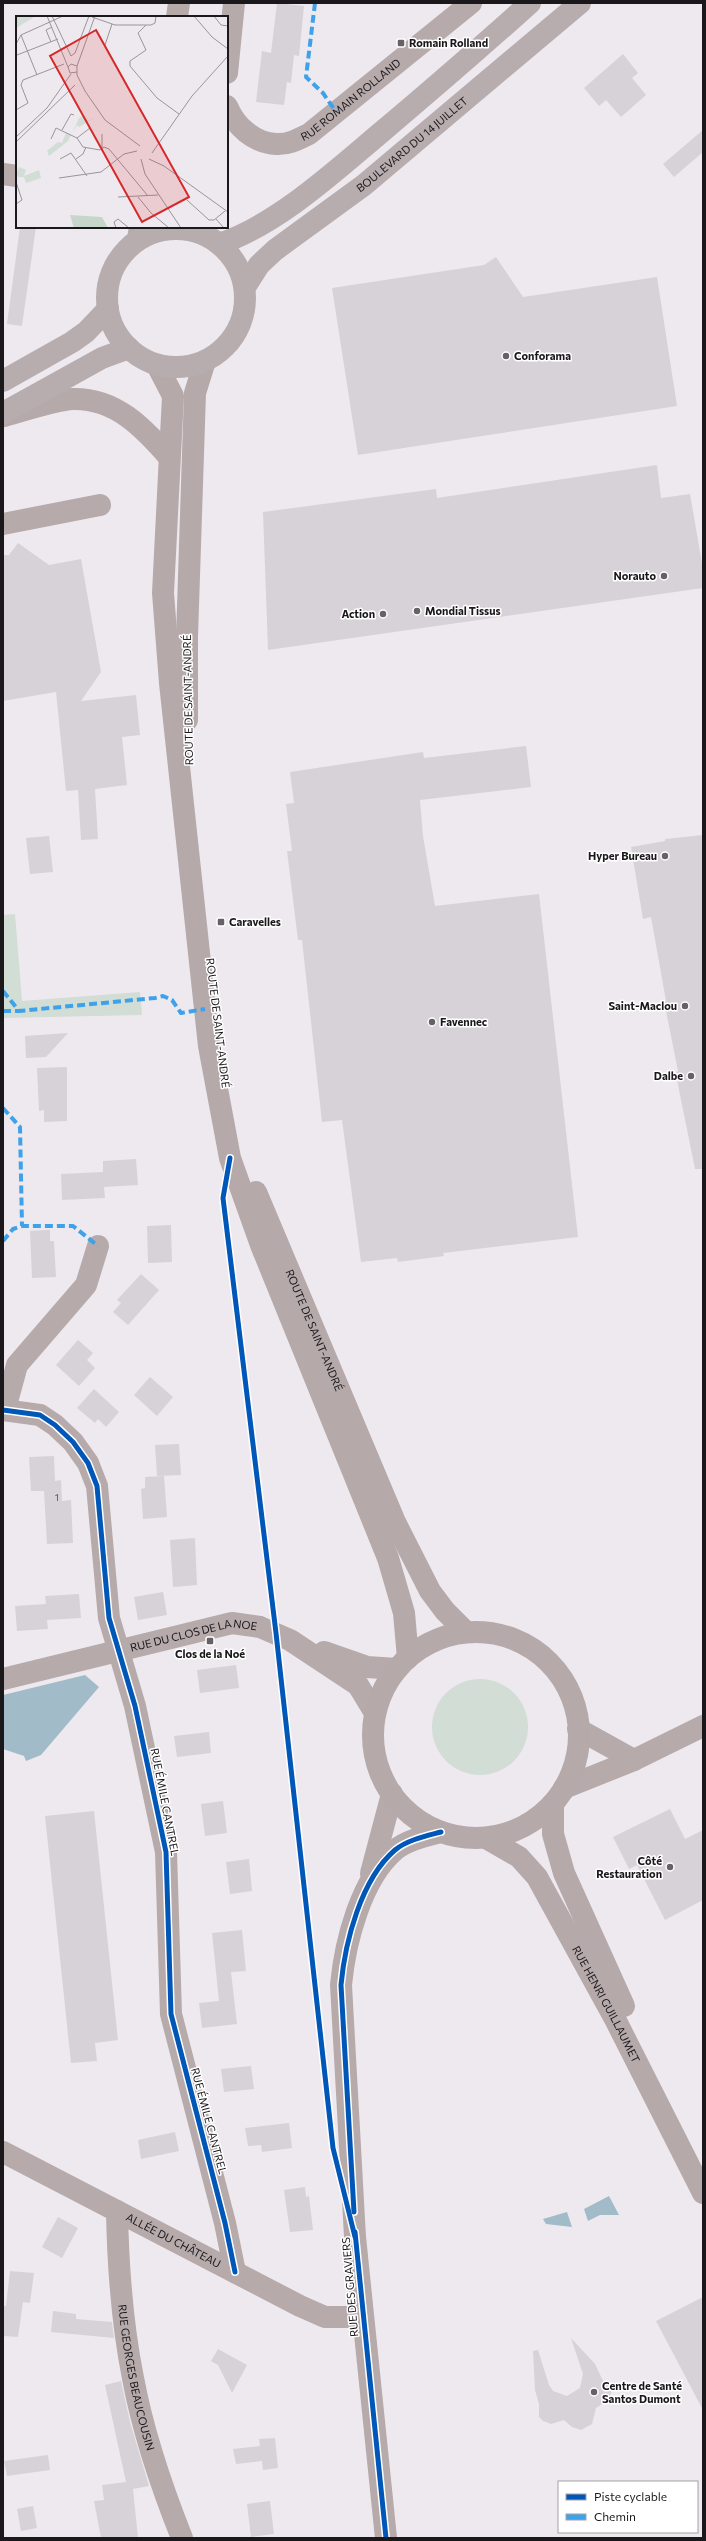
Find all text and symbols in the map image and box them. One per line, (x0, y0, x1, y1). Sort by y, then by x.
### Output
inset map (16, 16, 228, 228)
place label: Romain Rolland (409, 36, 488, 49)
marker: Romain Rolland (396, 38, 406, 48)
street label: RUE ROMAIN ROLLAND (298, 56, 403, 143)
street label: BOULEVARD DU 14 JUILLET (354, 94, 470, 194)
place label: Conforama (514, 349, 571, 362)
marker: Conforama (501, 351, 511, 361)
place label: Norauto (613, 569, 656, 582)
marker: Norauto (659, 571, 669, 581)
place label: Mondial Tissus (425, 604, 501, 617)
marker: Mondial Tissus (412, 606, 422, 616)
place label: Action (341, 607, 375, 620)
marker: Action (378, 609, 388, 619)
street label: ROUTE DE SAINT-ANDRÉ (179, 634, 195, 766)
place label: Hyper Bureau (588, 849, 657, 862)
marker: Hyper Bureau (660, 851, 670, 861)
place label: Caravelles (229, 915, 281, 928)
marker: Caravelles (216, 917, 226, 927)
street label: ROUTE DE SAINT-ANDRÉ (204, 957, 234, 1089)
place label: Saint-Maclou (608, 999, 677, 1012)
marker: Saint-Maclou (680, 1001, 690, 1011)
place label: Favennec (440, 1015, 487, 1028)
marker: Favennec (427, 1017, 437, 1027)
place label: Dalbe (654, 1069, 683, 1082)
marker: Dalbe (686, 1071, 696, 1081)
street label: ROUTE DE SAINT-ANDRÉ (283, 1267, 347, 1393)
house number: 1 (55, 1492, 59, 1503)
street label: RUE DU CLOS DE LA NOE (129, 1616, 258, 1654)
marker: Clos de la Noé (205, 1636, 215, 1646)
place label: Clos de la Noé (175, 1647, 245, 1660)
street label: RUE ÉMILE CANTREL (149, 1747, 183, 1857)
place label: Côté Restauration (596, 1854, 662, 1880)
marker: Côté Restauration (665, 1862, 675, 1872)
street label: RUE HENRI GUILLAUMET (570, 1943, 643, 2065)
street label: RUE ÉMILE CANTREL (189, 2066, 231, 2175)
street label: ALLÉE DU CHÂTEAU (124, 2210, 223, 2270)
street label: RUE DES GRAVIERS (339, 2237, 360, 2338)
street label: RUE GEORGES BEAUCOUSIN (116, 2304, 158, 2452)
place label: Centre de Santé Santos Dumont (602, 2379, 682, 2405)
marker: Centre de Santé Santos Dumont (589, 2387, 599, 2397)
legend (558, 2481, 698, 2533)
text: Piste cyclable (594, 2489, 667, 2503)
text: Chemin (594, 2509, 636, 2523)

